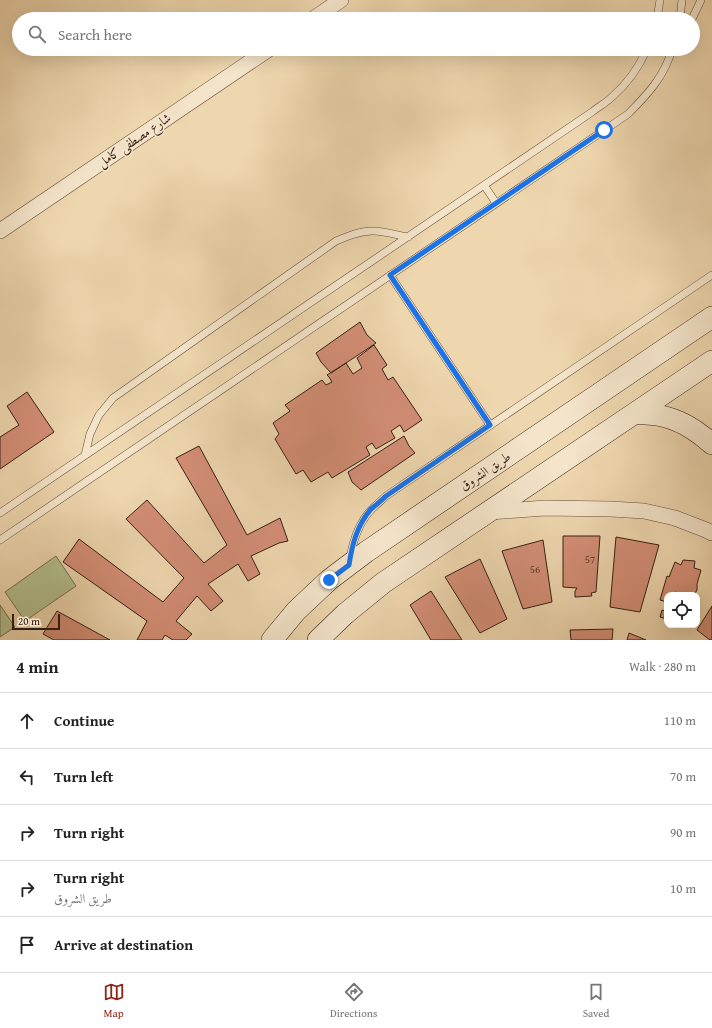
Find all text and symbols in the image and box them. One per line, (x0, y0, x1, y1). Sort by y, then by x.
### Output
search box (12, 12, 700, 56)
icon: search (26, 23, 48, 45)
text: Search here (58, 24, 132, 45)
street label: شارع مصطفى كامل (93, 108, 176, 173)
route start (595, 121, 613, 139)
street label: طريق الشروق (456, 447, 514, 495)
house number: 57 (585, 551, 595, 567)
house number: 56 (530, 561, 540, 577)
route end (320, 571, 338, 589)
map controls (664, 592, 700, 628)
button: locate (664, 592, 700, 628)
scale bar (12, 612, 60, 631)
text: 20 m (18, 613, 40, 629)
text: 4 min (16, 654, 58, 679)
text: Walk · 280 m (629, 657, 696, 676)
icon: ahead (16, 710, 38, 732)
text: Continue (54, 710, 115, 731)
text: 110 m (664, 711, 696, 730)
icon: left (16, 766, 38, 788)
text: Turn left (54, 766, 113, 787)
text: 70 m (670, 767, 696, 786)
icon: right (16, 822, 38, 844)
text: Turn right (54, 822, 125, 843)
text: 90 m (670, 823, 696, 842)
text: Turn right (54, 867, 125, 888)
icon: right (16, 878, 38, 900)
text: 10 m (670, 879, 696, 898)
text: طريق الشروق (54, 889, 112, 908)
icon: arrive (16, 934, 38, 956)
text: Arrive at destination (54, 934, 193, 955)
tab: Map (103, 981, 125, 1021)
tab: Directions (330, 981, 377, 1021)
tab: Saved (583, 981, 609, 1021)

